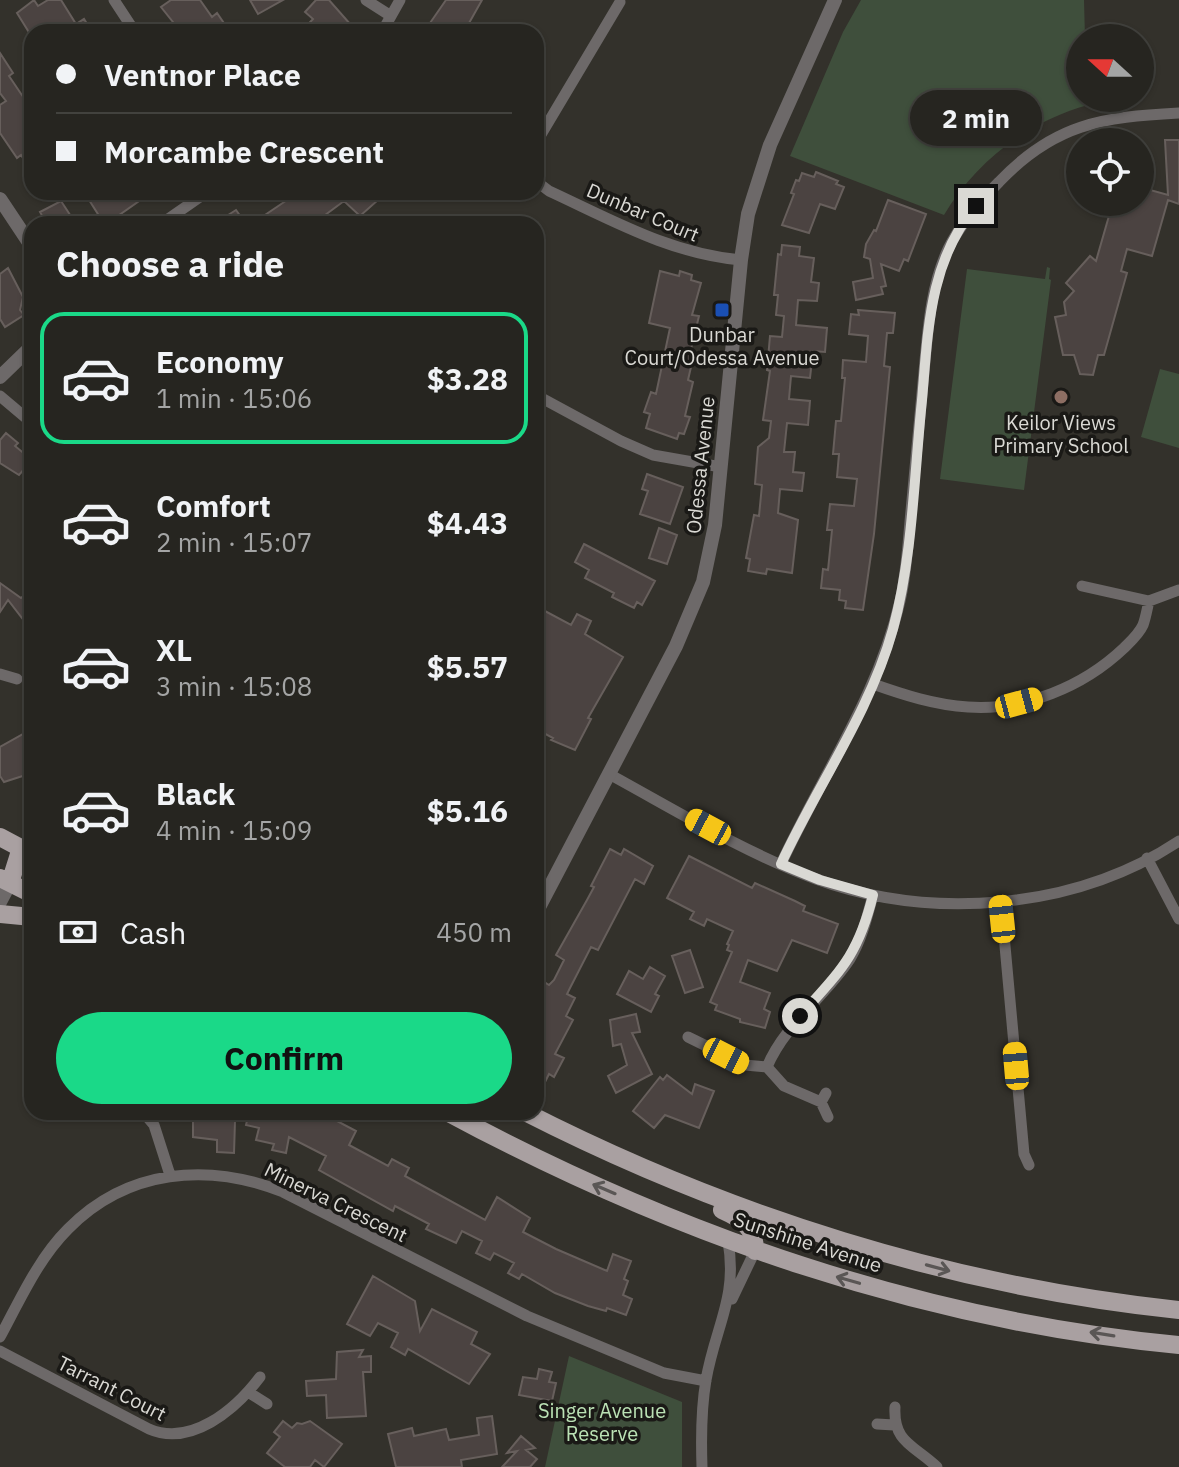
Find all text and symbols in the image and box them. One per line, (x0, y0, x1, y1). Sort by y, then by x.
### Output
north arrow (1066, 24, 1154, 112)
map controls (1066, 24, 1154, 216)
text: Ventnor Place (104, 55, 301, 94)
callout: 2 min (910, 90, 1042, 146)
text: 2 min (942, 101, 1010, 135)
button: locate (1066, 128, 1154, 216)
text: Morcambe Crescent (104, 132, 384, 171)
street label: Dunbar Court (583, 176, 703, 248)
route end (958, 188, 994, 224)
text: Choose a ride (56, 240, 284, 287)
marker: Dunbar Court/Odessa Avenue (713, 301, 731, 319)
place label: Dunbar Court/Odessa Avenue (624, 321, 820, 371)
icon: car (60, 342, 132, 414)
text: Economy (156, 342, 284, 381)
text: $3.28 (427, 359, 508, 398)
text: 1 min · 15:06 (156, 381, 312, 415)
marker: Keilor Views Primary School (1052, 388, 1070, 406)
street label: Odessa Avenue (679, 395, 721, 535)
place label: Keilor Views Primary School (993, 409, 1129, 459)
icon: car (60, 486, 132, 558)
text: Comfort (156, 486, 271, 525)
text: $4.43 (427, 503, 508, 542)
text: 2 min · 15:07 (156, 525, 312, 559)
icon: car (60, 630, 132, 702)
text: XL (156, 630, 192, 669)
text: $5.57 (427, 647, 508, 686)
text: 3 min · 15:08 (156, 669, 312, 703)
car (993, 685, 1045, 721)
icon: car (60, 774, 132, 846)
text: Black (156, 774, 235, 813)
text: $5.16 (427, 791, 508, 830)
car (681, 805, 735, 849)
text: 4 min · 15:09 (156, 813, 312, 847)
car (988, 894, 1016, 944)
icon: cash (56, 910, 100, 954)
text: Cash (120, 913, 186, 952)
text: 450 m (436, 915, 512, 949)
route start (782, 998, 818, 1034)
button: Confirm (56, 1012, 512, 1104)
car (699, 1034, 753, 1078)
car (1002, 1041, 1030, 1091)
street label: Minerva Crescent (260, 1156, 412, 1248)
one-way arrow (592, 1181, 617, 1196)
street label: Sunshine Avenue (730, 1205, 886, 1279)
one-way arrow (924, 1261, 950, 1276)
one-way arrow (835, 1271, 861, 1286)
one-way arrow (1090, 1326, 1115, 1341)
street label: Tarrant Court (53, 1349, 171, 1427)
park label: Singer Avenue Reserve (538, 1397, 666, 1447)

